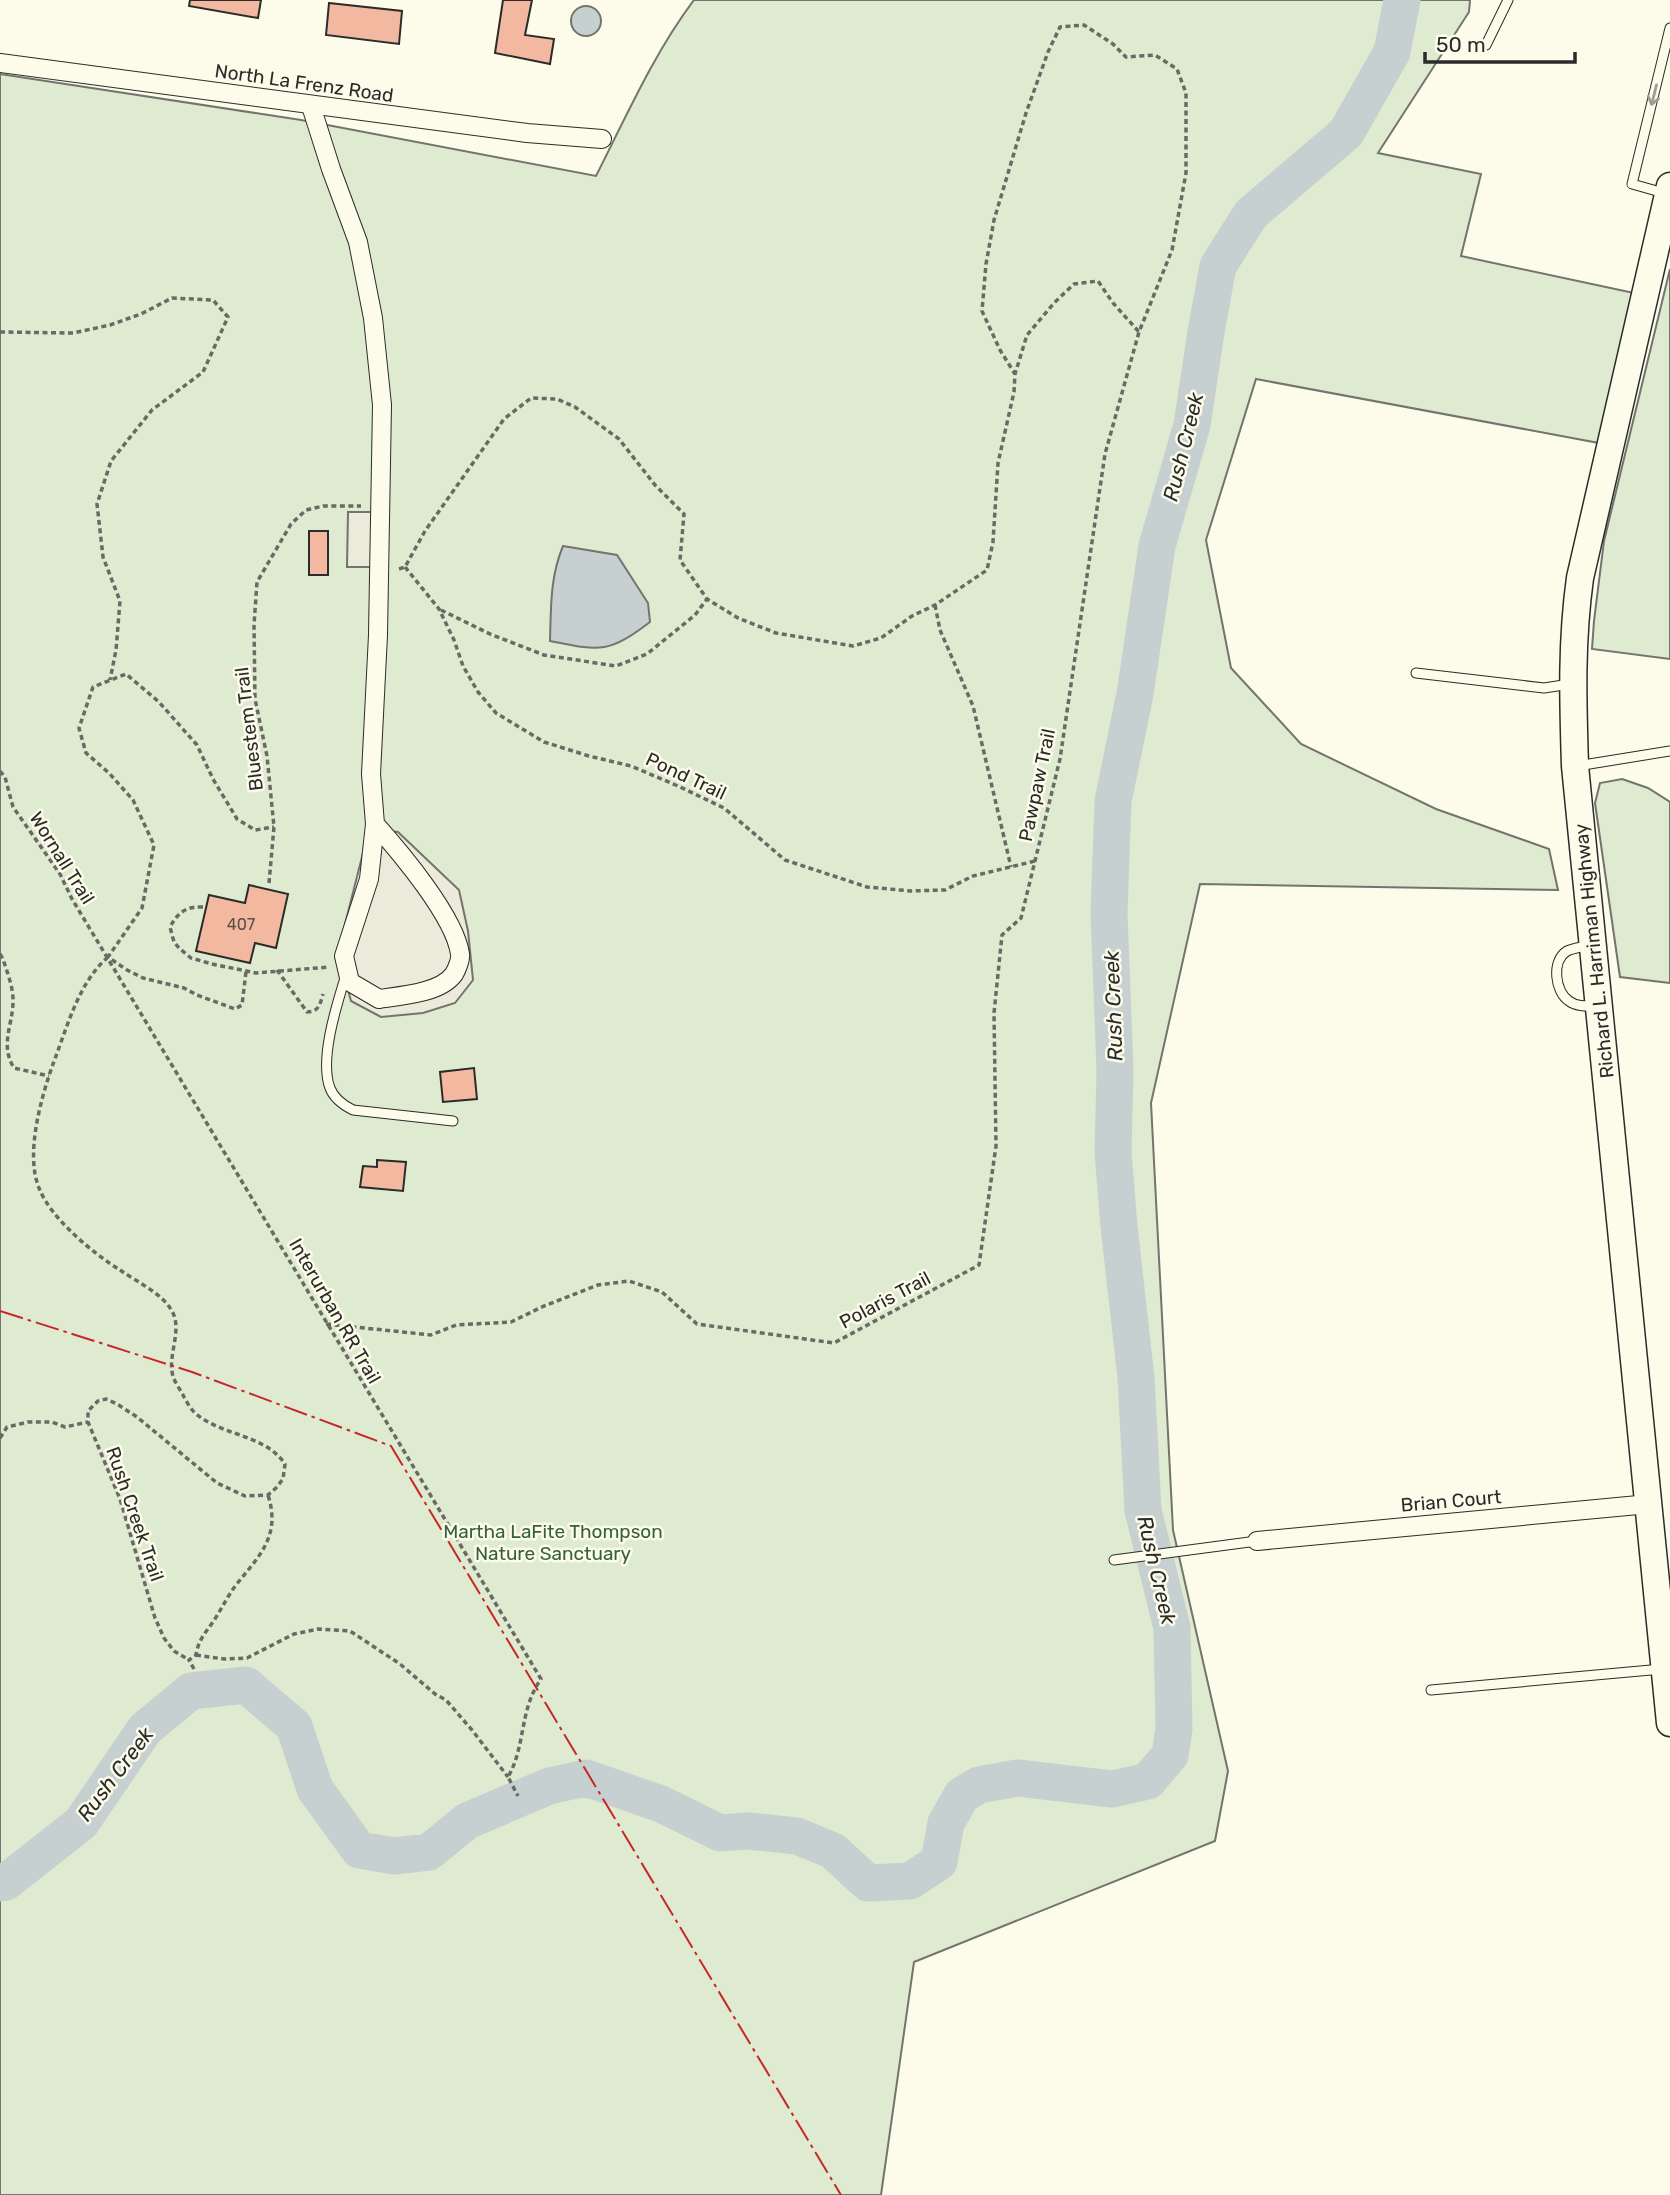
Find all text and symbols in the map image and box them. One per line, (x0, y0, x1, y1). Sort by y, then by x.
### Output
scale bar (1425, 21, 1576, 65)
text: 50 m (1436, 32, 1486, 57)
street label: North La Frenz Road (213, 59, 395, 107)
one-way arrow (1647, 83, 1660, 106)
water label: Rush Creek (1157, 389, 1209, 504)
street label: Bluestem Trail (230, 666, 268, 792)
street label: Pawpaw Trail (1014, 727, 1060, 843)
street label: Pond Trail (642, 747, 730, 805)
street label: Wornall Trail (25, 808, 99, 908)
street label: Richard L. Harriman Highway (1569, 822, 1619, 1080)
house number: 407 (227, 915, 255, 934)
water label: Rush Creek (1099, 949, 1127, 1062)
street label: Interurban RR Trail (284, 1234, 386, 1388)
street label: Polaris Trail (835, 1266, 935, 1334)
street label: Rush Creek Trail (101, 1444, 169, 1584)
street label: Brian Court (1400, 1485, 1503, 1517)
water label: Rush Creek (1132, 1513, 1182, 1628)
park label: Martha LaFite Thompson Nature Sanctuary (443, 1520, 663, 1565)
water label: Rush Creek (72, 1721, 159, 1826)

